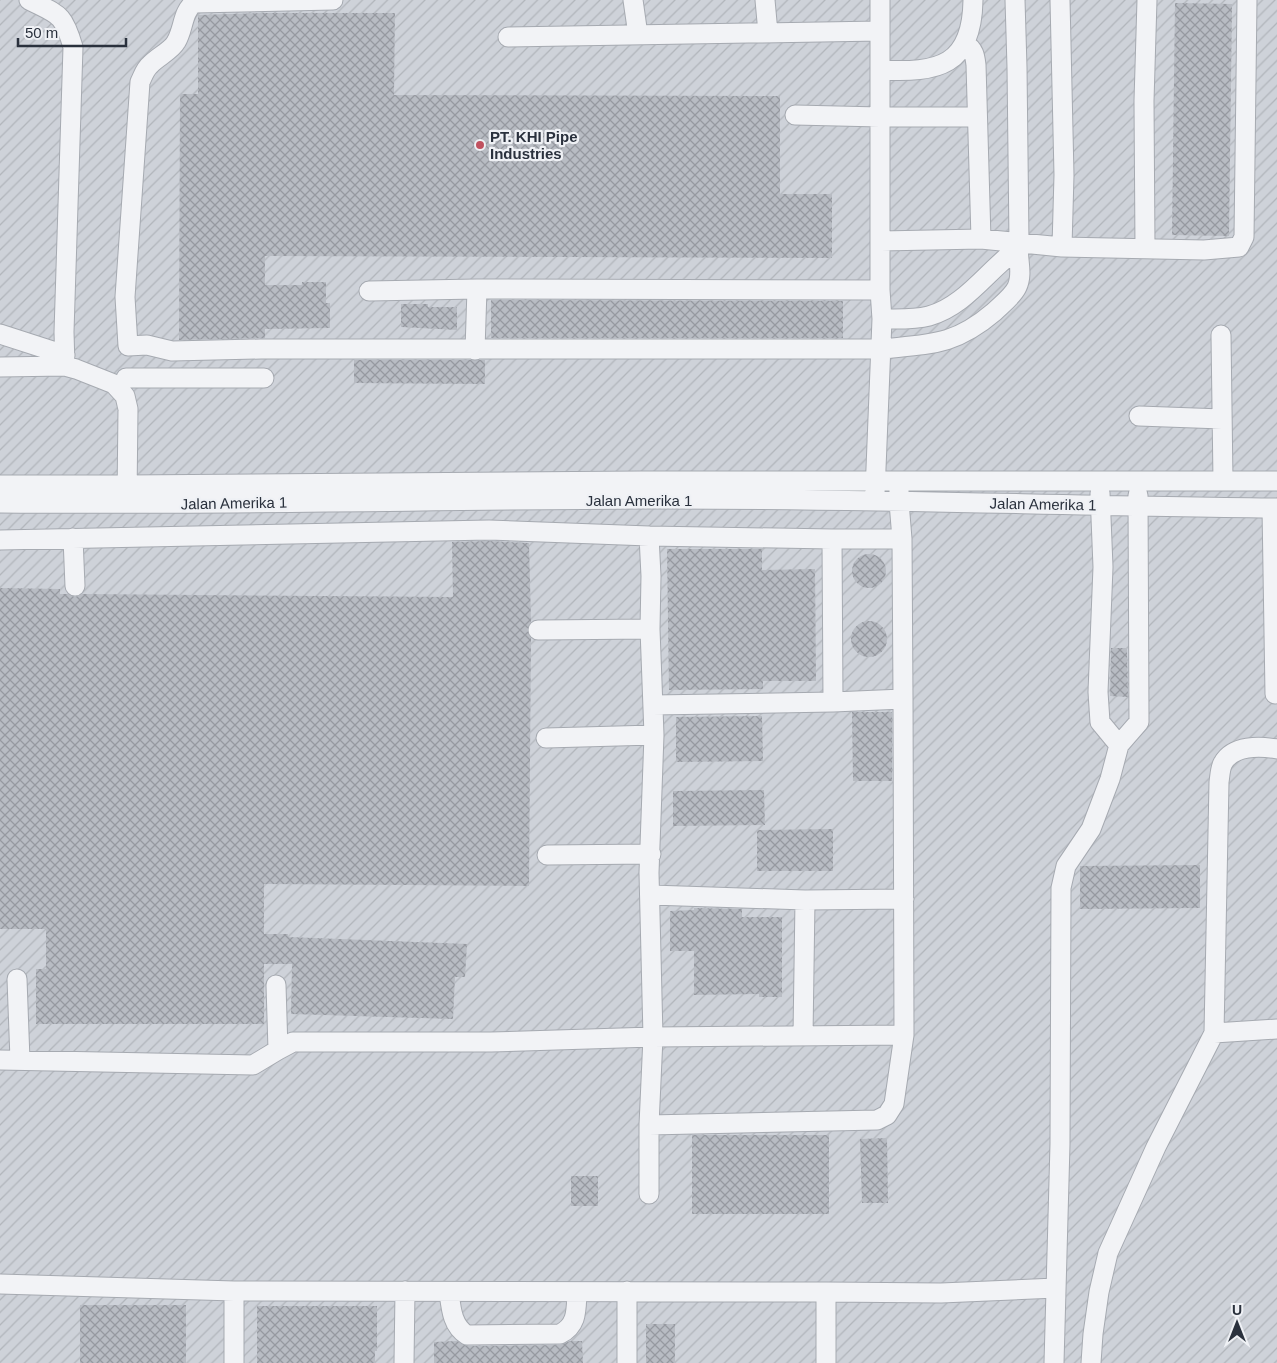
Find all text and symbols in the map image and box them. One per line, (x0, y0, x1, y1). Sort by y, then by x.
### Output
scale bar (18, 15, 125, 47)
text: 50 m (25, 24, 58, 41)
place label: PT. KHI Pipe Industries (490, 128, 578, 162)
marker: PT. KHI Pipe Industries (474, 139, 486, 151)
street label: Jalan Amerika 1 (586, 492, 692, 509)
street label: Jalan Amerika 1 (180, 494, 288, 512)
street label: Jalan Amerika 1 (989, 495, 1097, 513)
north arrow (1212, 1298, 1262, 1348)
text: U (1232, 1302, 1242, 1318)

